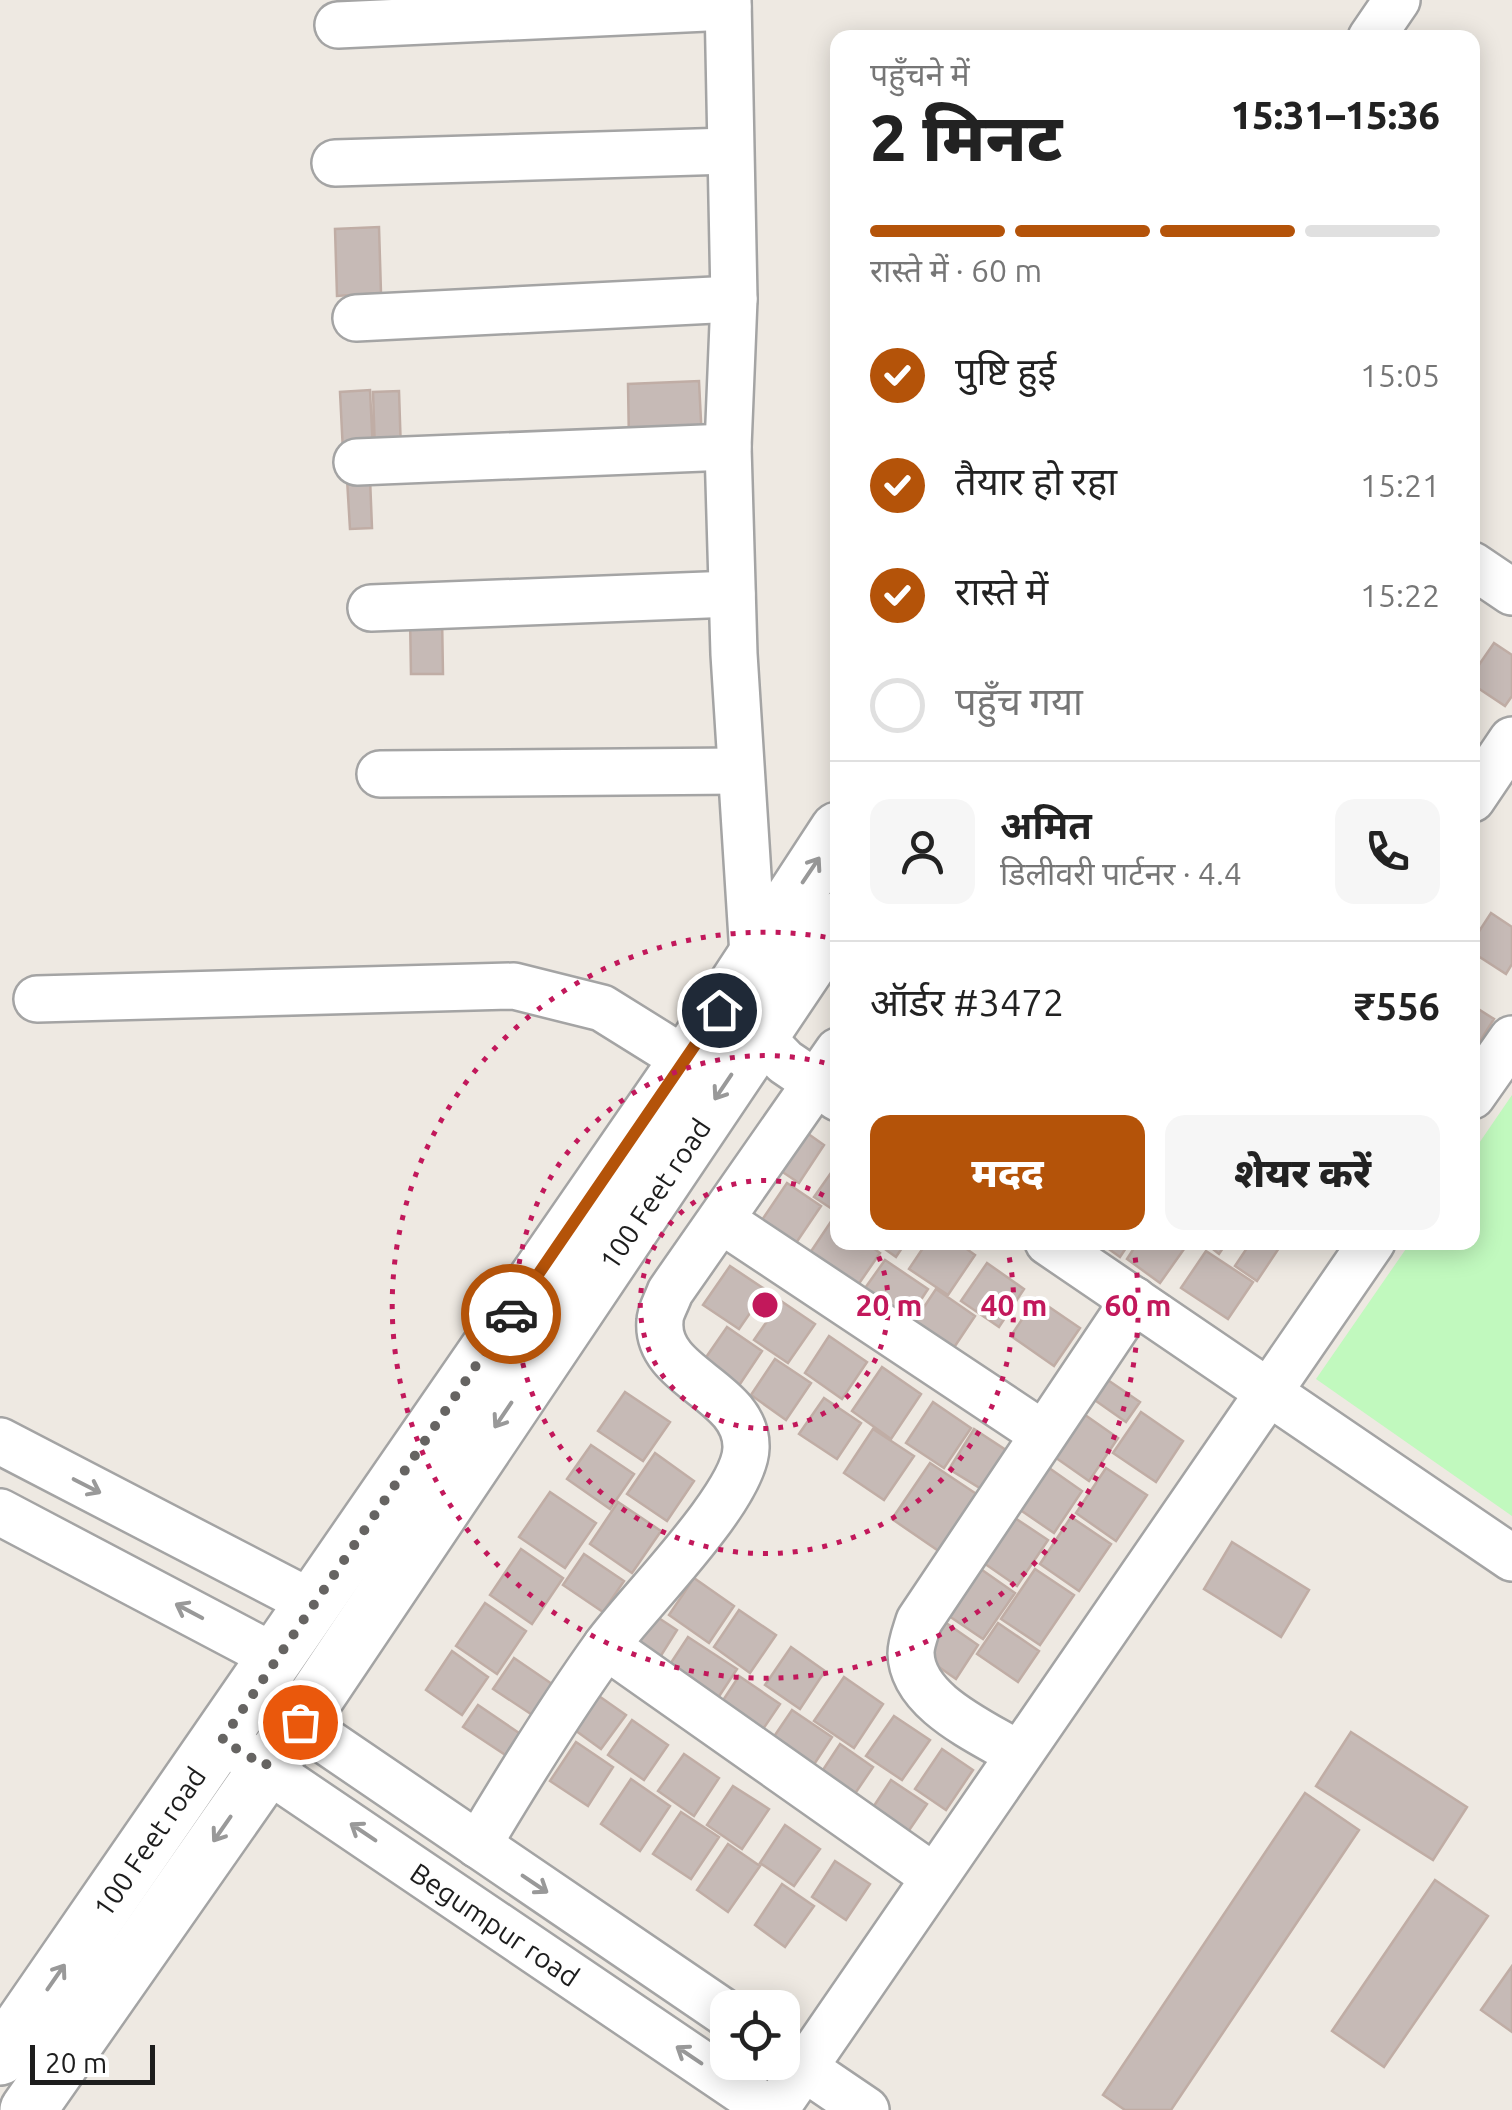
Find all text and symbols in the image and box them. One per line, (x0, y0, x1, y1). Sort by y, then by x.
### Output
text: पहुँचने में (870, 56, 970, 92)
text: 15:31–15:36 (1231, 94, 1440, 136)
text: 2 मिनट (870, 100, 1062, 173)
text: रास्ते में · 60 m (870, 252, 1042, 288)
icon: check (870, 348, 925, 403)
text: पुष्टि हुई (955, 350, 1056, 392)
text: 15:05 (1360, 357, 1440, 393)
icon: check (870, 458, 925, 513)
text: तैयार हो रहा (955, 460, 1117, 502)
text: 15:21 (1360, 467, 1440, 503)
icon: check (870, 568, 925, 623)
text: रास्ते में (955, 570, 1048, 612)
text: 15:22 (1360, 577, 1440, 613)
text: पहुँच गया (955, 680, 1083, 722)
button: person (870, 799, 975, 904)
button: phone (1335, 799, 1440, 904)
text: अमित (1000, 804, 1092, 846)
text: डिलीवरी पार्टनर · 4.4 (1000, 855, 1242, 891)
one-way arrow (801, 857, 821, 884)
pin (677, 968, 762, 1053)
text: ऑर्डर #3472 (870, 981, 1064, 1023)
icon: home (692, 983, 747, 1038)
text: ₹556 (1354, 985, 1440, 1027)
one-way arrow (712, 1072, 733, 1100)
street label: 100 Feet road (593, 1112, 716, 1275)
button: मदद (870, 1115, 1145, 1230)
button: शेयर करें (1165, 1115, 1440, 1230)
courier (461, 1264, 561, 1364)
icon: car (484, 1287, 539, 1342)
centre of rings (747, 1287, 783, 1323)
text: 20 m (856, 1288, 922, 1322)
text: 40 m (981, 1288, 1047, 1322)
text: 60 m (1105, 1288, 1171, 1322)
one-way arrow (493, 1401, 514, 1429)
one-way arrow (71, 1477, 101, 1496)
one-way arrow (175, 1600, 204, 1620)
pin (258, 1680, 343, 1765)
icon: bag (273, 1695, 328, 1750)
street label: 100 Feet road (86, 1761, 211, 1922)
one-way arrow (212, 1814, 233, 1842)
one-way arrow (349, 1822, 377, 1843)
street label: Begumpur road (405, 1856, 585, 1992)
one-way arrow (520, 1873, 548, 1894)
one-way arrow (45, 1964, 66, 1991)
map controls (710, 1990, 800, 2080)
button: locate (710, 1990, 800, 2080)
scale bar (30, 2040, 155, 2084)
one-way arrow (676, 2045, 704, 2066)
text: 20 m (45, 2047, 107, 2078)

